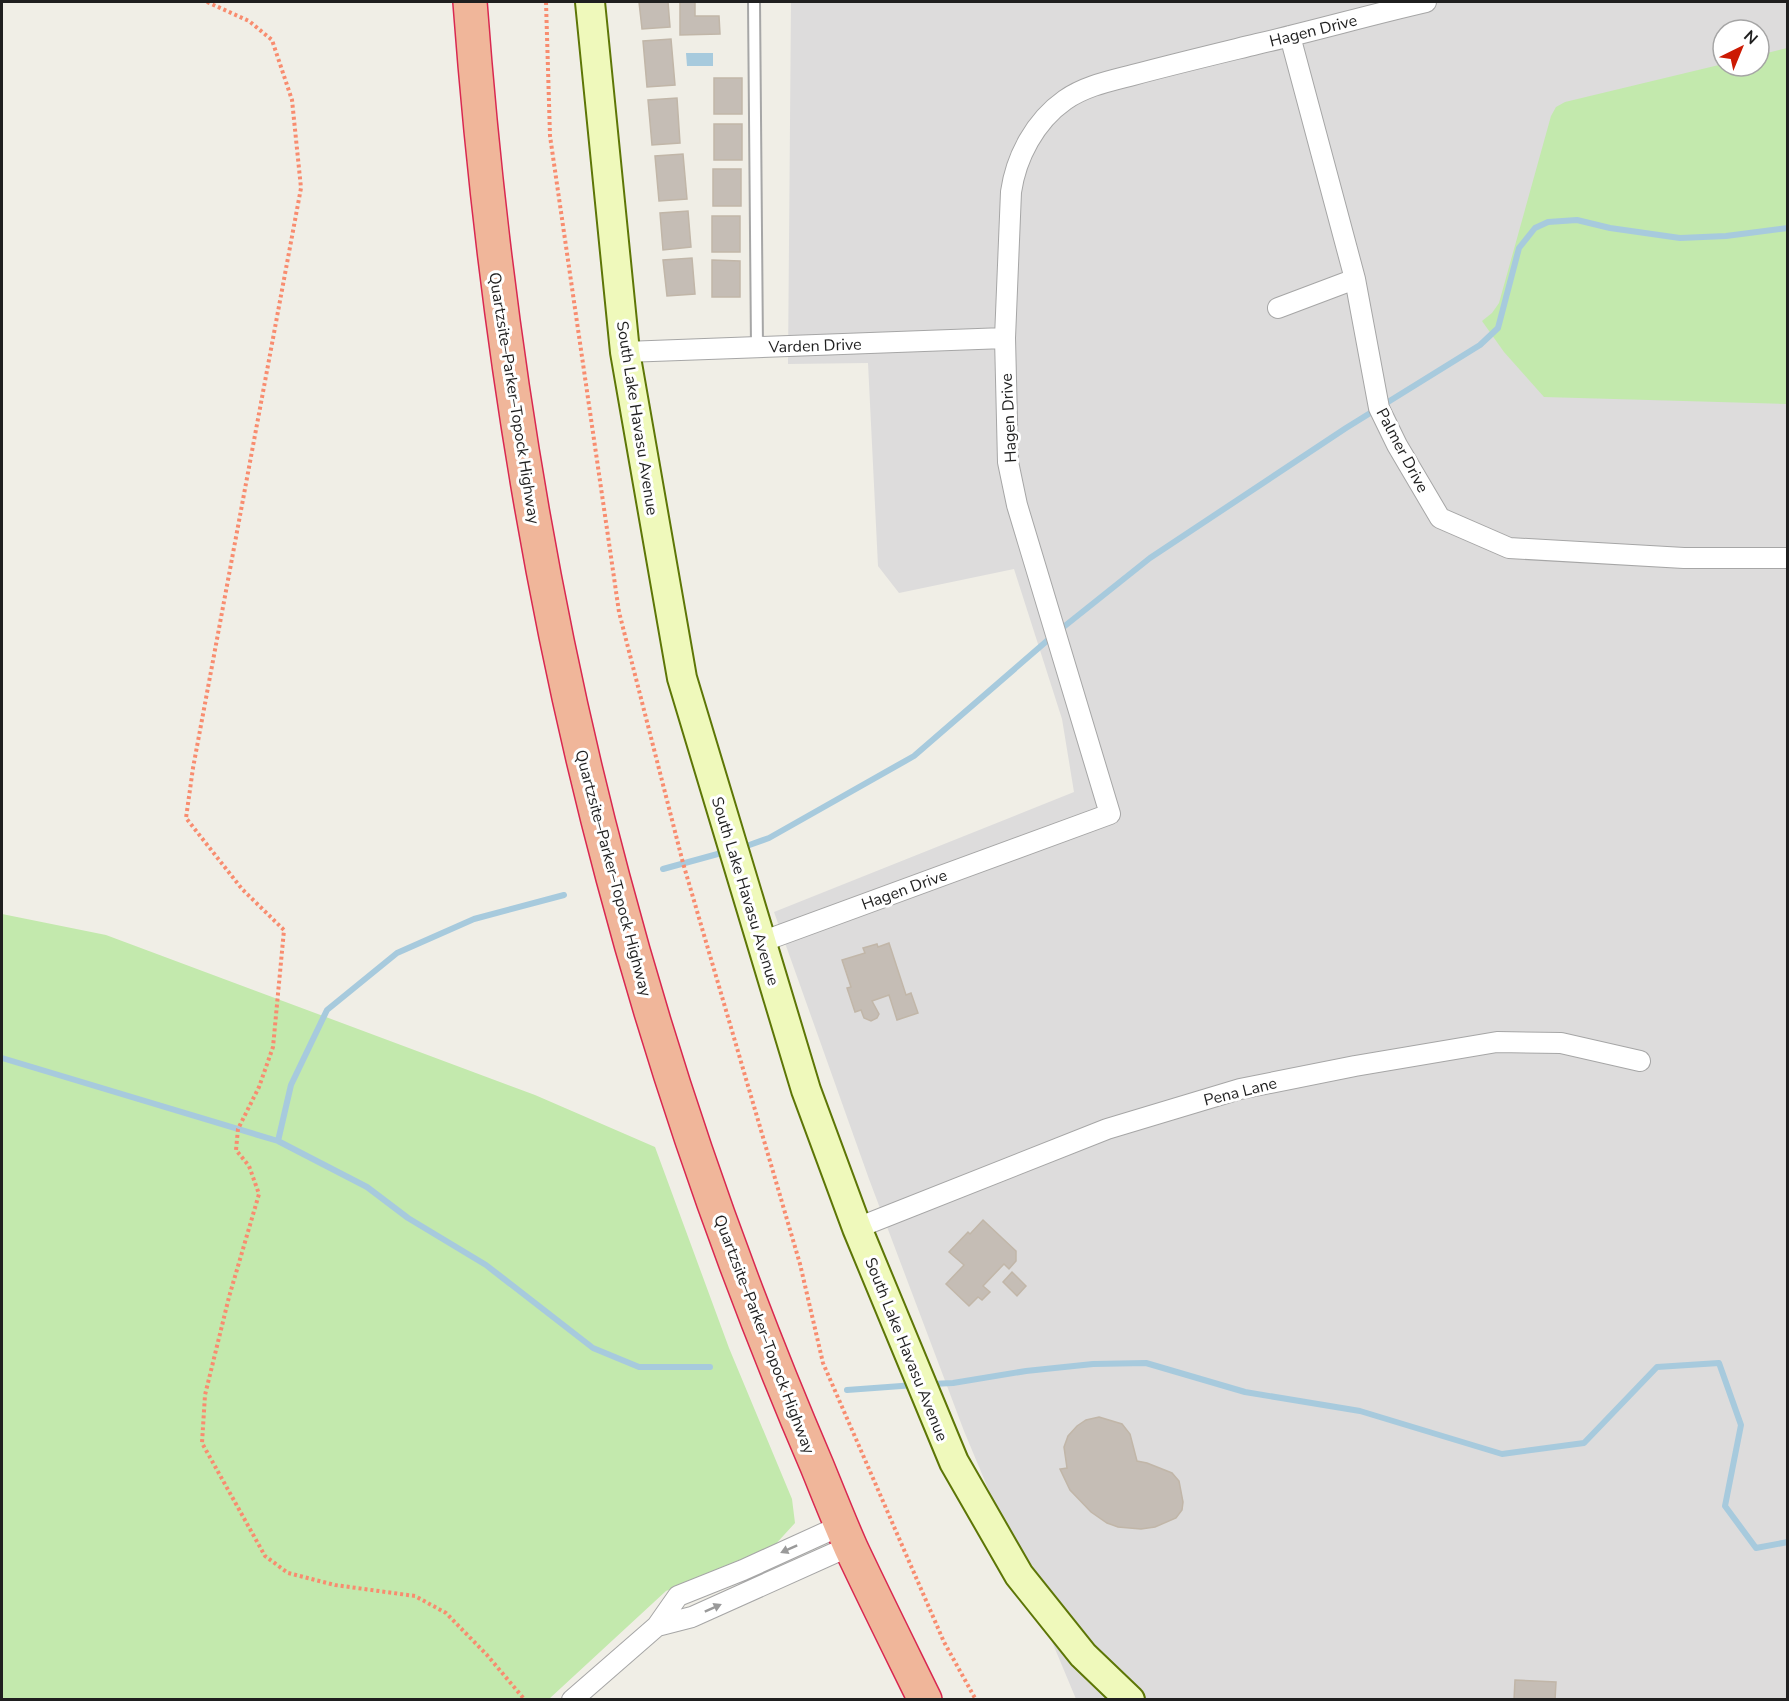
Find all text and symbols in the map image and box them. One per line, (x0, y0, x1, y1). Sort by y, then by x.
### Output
street label: Hagen Drive (1267, 9, 1359, 52)
north arrow (1711, 18, 1771, 78)
text: N (1739, 26, 1762, 50)
street label: Quartzsite–Parker–Topock Highway (483, 271, 545, 526)
street label: South Lake Havasu Avenue (611, 319, 663, 517)
street label: Varden Drive (767, 333, 862, 359)
street label: Hagen Drive (996, 373, 1022, 463)
street label: Palmer Drive (1371, 404, 1434, 497)
street label: Quartzsite–Parker–Topock Highway (569, 747, 657, 1000)
street label: South Lake Havasu Avenue (706, 794, 784, 988)
street label: Hagen Drive (858, 864, 950, 916)
street label: Pena Lane (1201, 1072, 1279, 1112)
street label: Quartzsite–Parker–Topock Highway (708, 1212, 820, 1458)
street label: South Lake Havasu Avenue (859, 1254, 953, 1445)
one-way arrow (780, 1545, 797, 1554)
one-way arrow (704, 1604, 721, 1613)

